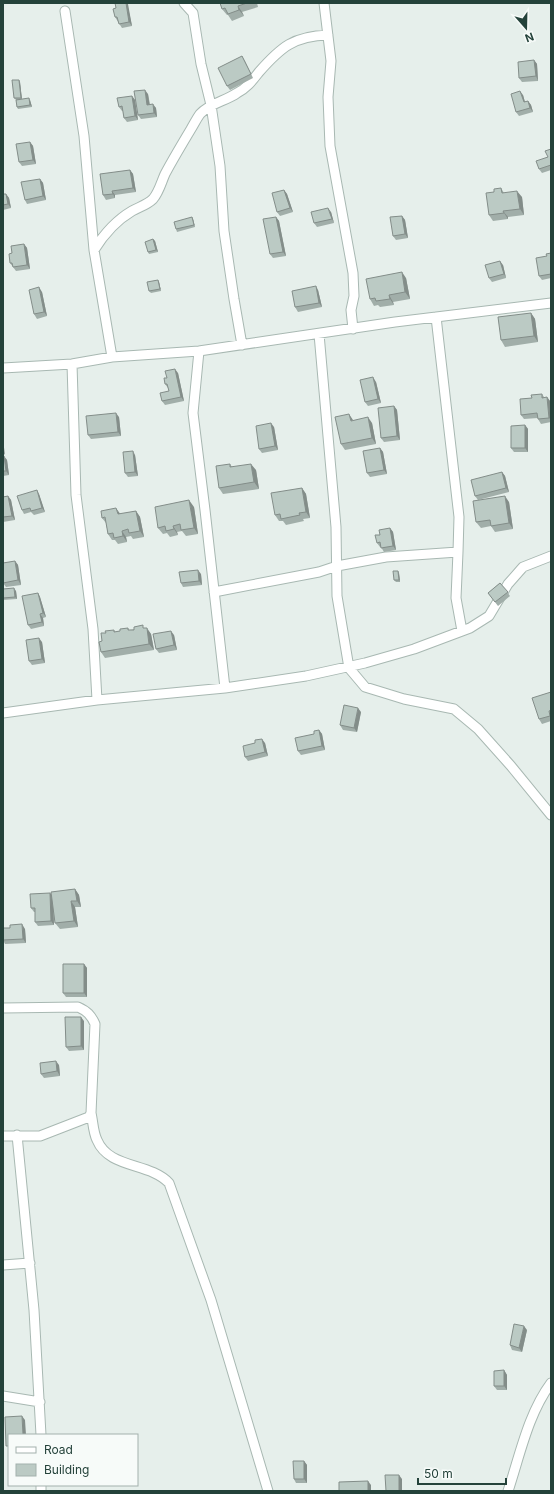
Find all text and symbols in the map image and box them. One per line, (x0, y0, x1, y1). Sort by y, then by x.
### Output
north arrow (506, 8, 546, 48)
text: N (523, 29, 536, 45)
legend (8, 1434, 138, 1486)
text: Road (44, 1442, 73, 1457)
scale bar (418, 1460, 506, 1486)
text: Building (44, 1462, 89, 1477)
text: 50 m (424, 1466, 453, 1481)

